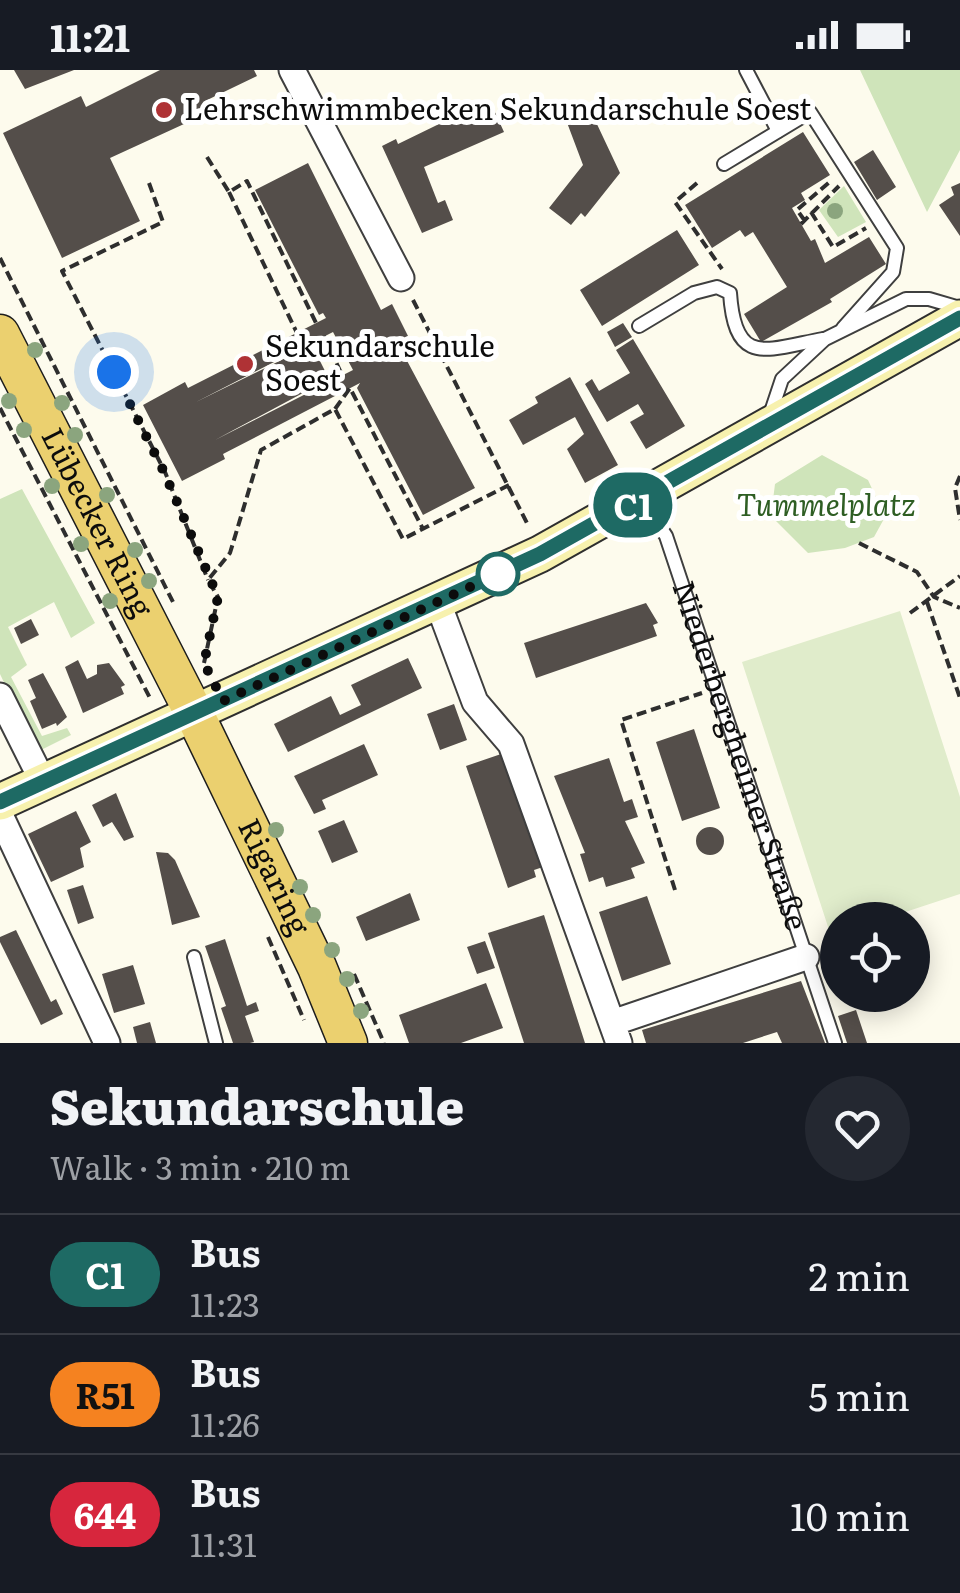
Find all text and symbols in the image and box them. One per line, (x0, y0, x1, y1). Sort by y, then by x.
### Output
text: 11:21 (50, 7, 130, 64)
place label: Lehrschwimmbecken Sekundarschule Soest (184, 85, 811, 129)
marker: Lehrschwimmbecken Sekundarschule Soest (153, 99, 175, 121)
place label: Sekundarschule Soest (265, 322, 495, 400)
your location (89, 347, 139, 397)
marker: Sekundarschule Soest (234, 353, 256, 375)
street label: Lübecker Ring (32, 419, 166, 624)
line badge: C1 (588, 472, 678, 538)
text: C1 (613, 479, 653, 531)
park label: Tummelplatz (737, 481, 915, 525)
unlabelled marker (477, 553, 519, 595)
street label: Niederbergheimer Straße (663, 574, 821, 935)
street label: Rigaring (229, 810, 323, 942)
map controls (820, 902, 930, 1012)
button: locate (820, 902, 930, 1012)
text: Sekundarschule (50, 1069, 464, 1140)
button: heart (805, 1076, 910, 1181)
text: Walk · 3 min · 210 m (50, 1142, 351, 1190)
text: Bus (190, 1222, 261, 1279)
text: 2 min (808, 1246, 910, 1303)
text: C1 (85, 1248, 125, 1300)
text: 11:23 (190, 1279, 260, 1327)
text: Bus (190, 1342, 261, 1399)
text: 5 min (808, 1366, 910, 1423)
text: R51 (75, 1368, 135, 1420)
text: 11:26 (190, 1399, 260, 1447)
text: Bus (190, 1462, 261, 1519)
text: 10 min (790, 1486, 910, 1543)
text: 644 (74, 1488, 136, 1540)
text: 11:31 (190, 1519, 257, 1567)

